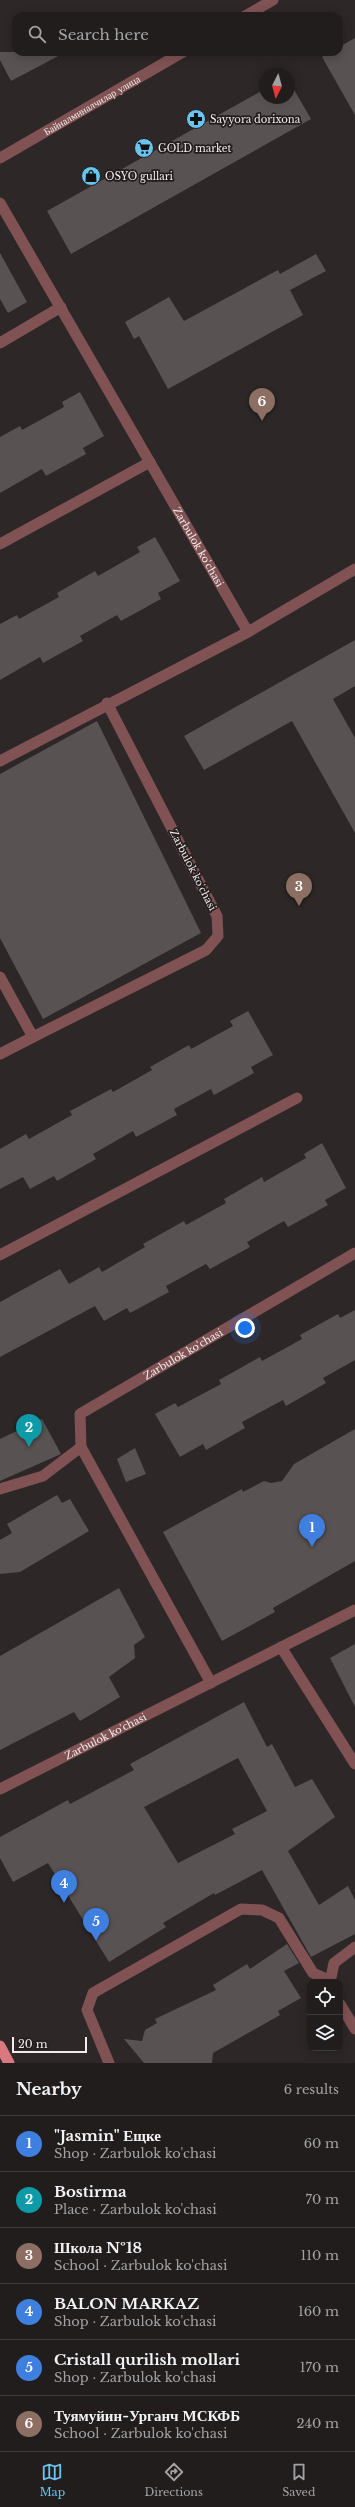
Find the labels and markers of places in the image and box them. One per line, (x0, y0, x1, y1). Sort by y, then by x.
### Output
pharmacy icon: Sayyora dorixona (185, 108, 207, 130)
place label: Sayyora dorixona (210, 113, 301, 126)
supermarket icon: GOLD market (133, 137, 155, 159)
place label: GOLD market (158, 142, 232, 155)
shop icon: OSYO gullari (80, 165, 102, 187)
place label: OSYO gullari (105, 170, 174, 183)
pin: 6 (249, 388, 275, 421)
pin: 3 (286, 873, 312, 906)
pin: 2 (16, 1414, 42, 1447)
pin: 1 (299, 1514, 325, 1547)
pin: 4 (51, 1870, 77, 1903)
pin: 5 (83, 1908, 109, 1941)

